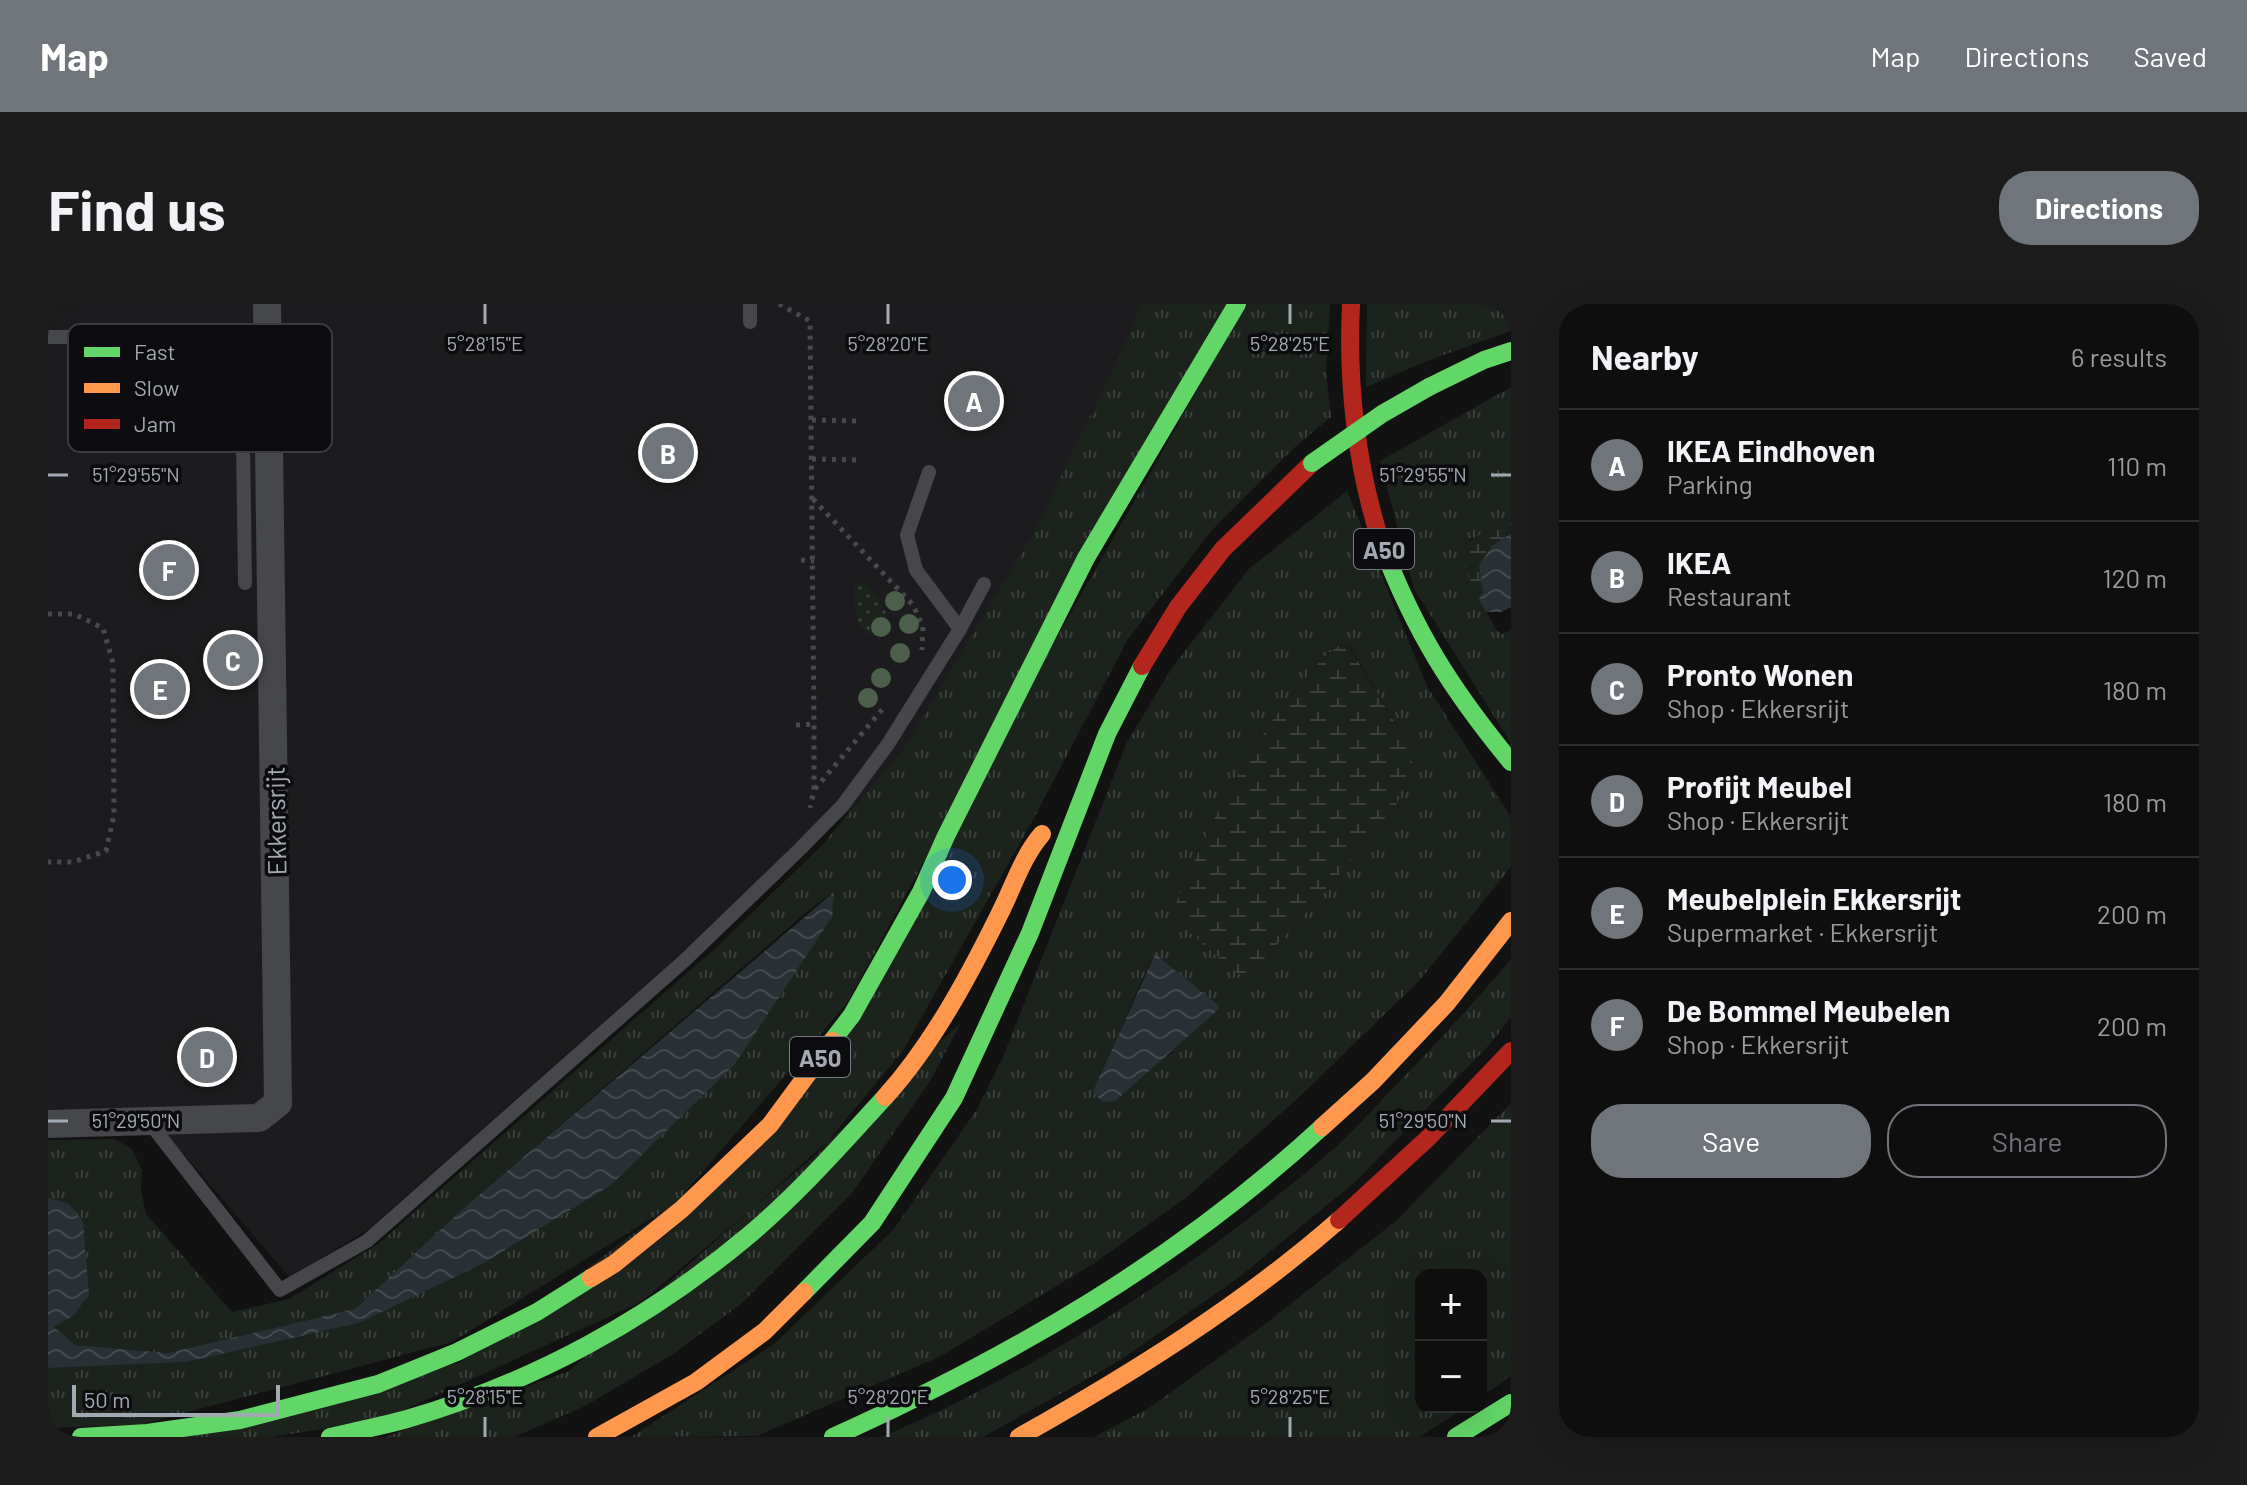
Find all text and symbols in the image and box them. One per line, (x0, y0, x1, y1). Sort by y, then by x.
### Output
text: Map (40, 33, 109, 79)
text: Map (1871, 39, 1920, 73)
text: Directions (1964, 39, 2090, 73)
text: Saved (2134, 39, 2207, 73)
button: Directions (1999, 171, 2199, 245)
text: Find us (48, 175, 226, 242)
legend (68, 324, 332, 452)
text: 5°28'15"E (447, 331, 523, 355)
text: 5°28'20"E (847, 331, 929, 355)
text: 5°28'25"E (1250, 331, 1330, 355)
text: Nearby (1591, 336, 1699, 377)
text: Fast (134, 338, 176, 364)
text: 6 results (2071, 341, 2167, 372)
pin: A (948, 371, 1000, 431)
text: Slow (134, 374, 179, 400)
text: Jam (134, 410, 176, 436)
pin: B (642, 423, 694, 483)
text: IKEA Eindhoven (1667, 432, 1875, 468)
text: A (1608, 450, 1626, 481)
text: 110 m (2107, 450, 2167, 481)
text: 51°29'55"N (92, 462, 180, 486)
text: 51°29'55"N (1379, 462, 1467, 486)
text: Parking (1667, 468, 1753, 499)
road number: A50 (1354, 529, 1414, 569)
pin: F (143, 540, 195, 600)
text: IKEA (1667, 544, 1731, 580)
text: B (1609, 562, 1625, 593)
text: 120 m (2103, 562, 2167, 593)
text: Restaurant (1667, 580, 1792, 611)
pin: C (207, 630, 259, 690)
text: Pronto Wonen (1667, 656, 1853, 692)
pin: E (134, 659, 186, 719)
text: C (1609, 674, 1625, 705)
text: 180 m (2103, 674, 2167, 705)
text: Shop · Ekkersrijt (1667, 692, 1849, 723)
street label: Ekkersrijt (259, 766, 291, 876)
text: Profijt Meubel (1667, 768, 1852, 804)
text: D (1609, 786, 1625, 817)
text: 180 m (2103, 786, 2167, 817)
text: Shop · Ekkersrijt (1667, 804, 1849, 835)
your location (932, 860, 972, 900)
text: Meubelplein Ekkersrijt (1667, 880, 1961, 916)
text: E (1609, 898, 1625, 929)
text: 200 m (2097, 898, 2167, 929)
text: Supermarket · Ekkersrijt (1667, 916, 1938, 947)
text: De Bommel Meubelen (1667, 992, 1951, 1028)
text: F (1610, 1010, 1624, 1041)
text: 200 m (2097, 1010, 2167, 1041)
pin: D (181, 1027, 233, 1087)
text: Shop · Ekkersrijt (1667, 1028, 1849, 1059)
road number: A50 (790, 1037, 850, 1077)
button: Save (1591, 1104, 1871, 1178)
button: Share (1887, 1104, 2167, 1178)
text: 51°29'50"N (92, 1108, 180, 1132)
text: 51°29'50"N (1379, 1108, 1467, 1132)
map controls (1415, 1269, 1487, 1413)
button: + (1415, 1269, 1487, 1341)
button: − (1415, 1341, 1487, 1413)
scale bar (72, 1381, 280, 1417)
text: 5°28'15"E (447, 1384, 523, 1408)
text: 5°28'20"E (847, 1384, 929, 1408)
text: 5°28'25"E (1250, 1384, 1330, 1408)
text: 50 m (84, 1386, 130, 1412)

